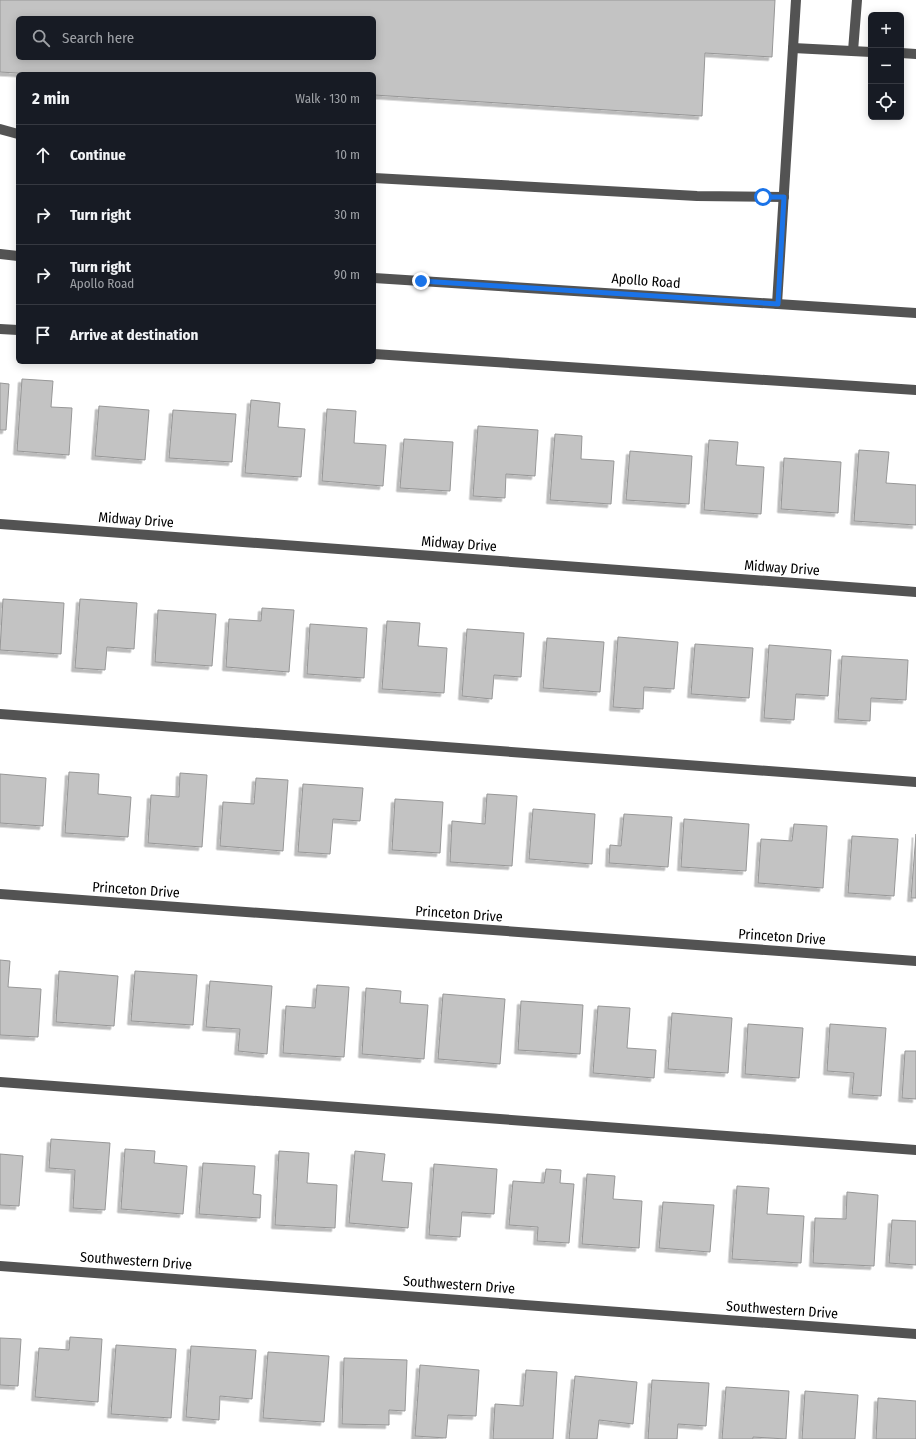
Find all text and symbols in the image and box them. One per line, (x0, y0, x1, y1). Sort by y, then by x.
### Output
map controls (868, 12, 904, 120)
button: + (868, 12, 904, 48)
search box (16, 16, 376, 60)
icon: search (30, 27, 52, 49)
text: Search here (62, 29, 134, 47)
button: − (868, 48, 904, 84)
button: locate (868, 84, 904, 120)
text: 2 min (32, 88, 70, 109)
text: Walk · 130 m (295, 91, 360, 106)
icon: ahead (32, 144, 54, 166)
text: Continue (70, 146, 126, 164)
text: 10 m (335, 147, 360, 162)
route start (754, 188, 772, 206)
icon: right (32, 204, 54, 226)
text: Turn right (70, 206, 131, 224)
text: 30 m (334, 207, 360, 222)
text: Turn right (70, 258, 131, 276)
icon: right (32, 264, 54, 286)
text: 90 m (334, 267, 360, 282)
street label: Apollo Road (611, 270, 681, 292)
route end (412, 272, 430, 290)
text: Apollo Road (70, 276, 134, 291)
icon: arrive (32, 324, 54, 346)
text: Arrive at destination (70, 326, 198, 344)
street label: Midway Drive (98, 509, 174, 531)
street label: Midway Drive (421, 533, 497, 555)
street label: Midway Drive (744, 557, 820, 579)
street label: Princeton Drive (92, 878, 180, 902)
street label: Princeton Drive (415, 902, 503, 926)
street label: Princeton Drive (738, 925, 826, 949)
street label: Southwestern Drive (79, 1249, 193, 1273)
street label: Southwestern Drive (402, 1273, 516, 1297)
street label: Southwestern Drive (725, 1298, 839, 1322)

